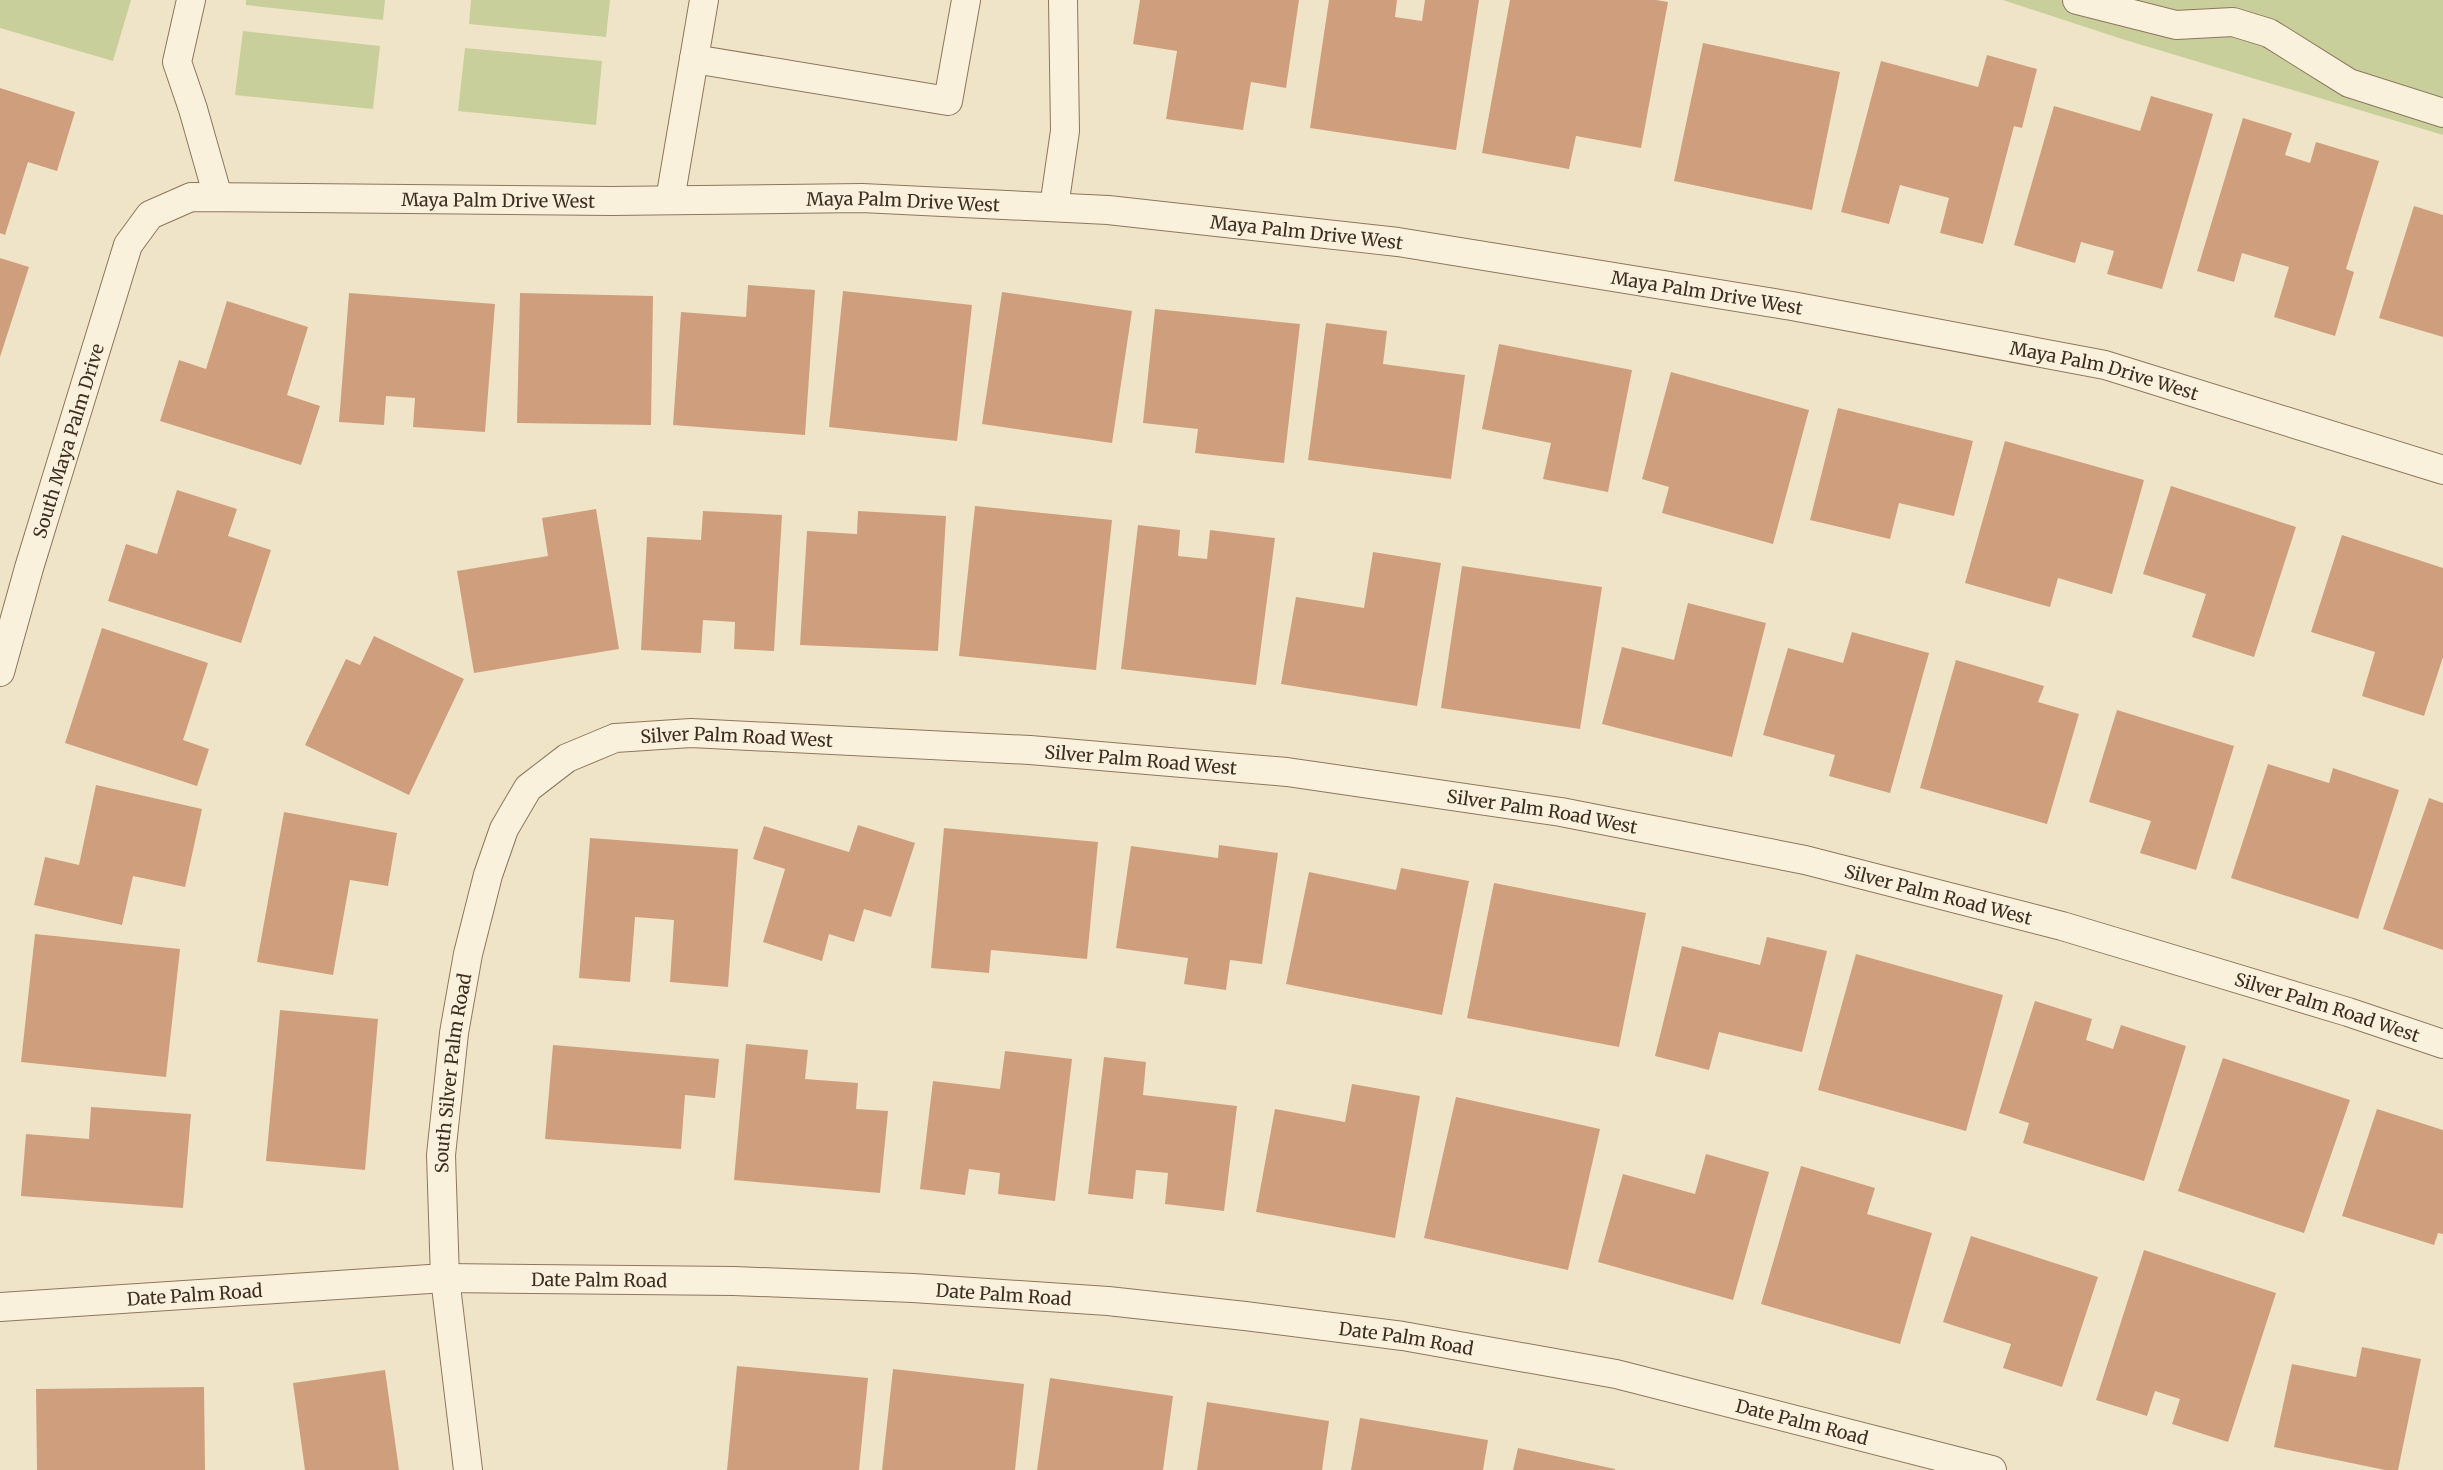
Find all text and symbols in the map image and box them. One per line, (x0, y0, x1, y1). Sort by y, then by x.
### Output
street label: Maya Palm Drive West (806, 186, 1001, 216)
street label: Maya Palm Drive West (401, 188, 595, 212)
street label: Maya Palm Drive West (1209, 210, 1405, 254)
street label: Maya Palm Drive West (1610, 265, 1805, 319)
street label: Maya Palm Drive West (2008, 336, 2201, 405)
street label: South Maya Palm Drive (27, 341, 109, 541)
street label: Silver Palm Road West (639, 721, 833, 752)
street label: Silver Palm Road West (1044, 740, 1238, 779)
street label: Silver Palm Road West (1445, 784, 1640, 838)
street label: Silver Palm Road West (1842, 859, 2035, 929)
street label: Silver Palm Road West (2232, 967, 2423, 1047)
street label: South Silver Palm Road (429, 971, 476, 1174)
street label: Date Palm Road (531, 1267, 667, 1292)
street label: Date Palm Road (126, 1278, 263, 1310)
street label: Date Palm Road (935, 1278, 1072, 1310)
street label: Date Palm Road (1337, 1316, 1475, 1360)
street label: Date Palm Road (1733, 1394, 1871, 1450)

